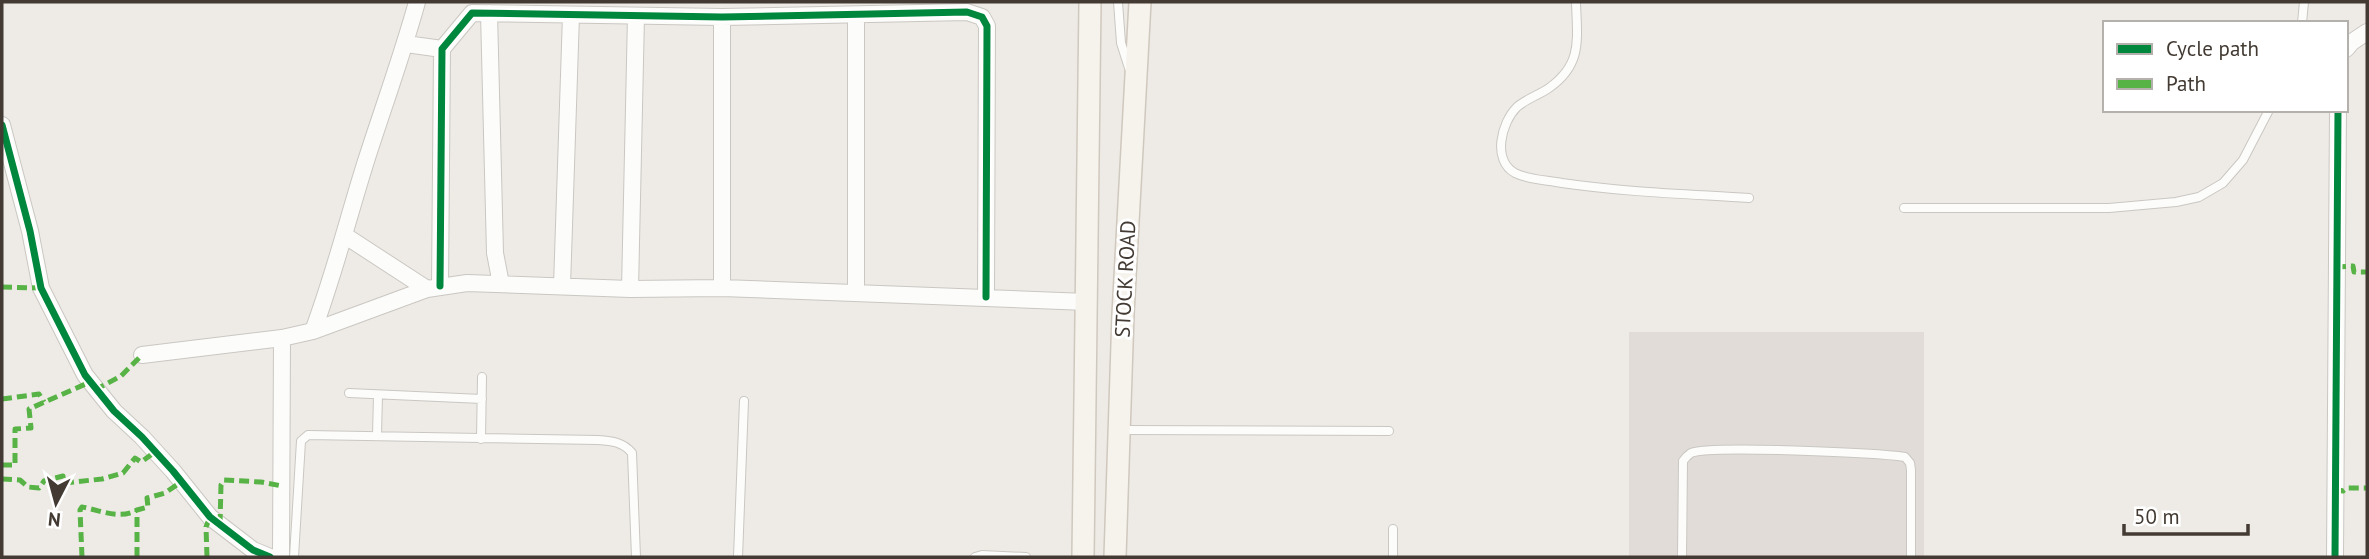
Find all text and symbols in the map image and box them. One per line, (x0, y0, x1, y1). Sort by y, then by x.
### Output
legend (2103, 21, 2348, 112)
text: Cycle path (2166, 35, 2259, 62)
text: Path (2166, 70, 2206, 97)
street label: STOCK ROAD (1108, 220, 1142, 338)
north arrow (21, 468, 91, 538)
scale bar (2124, 492, 2248, 536)
text: 50 m (2134, 503, 2180, 530)
text: N (47, 507, 62, 532)

